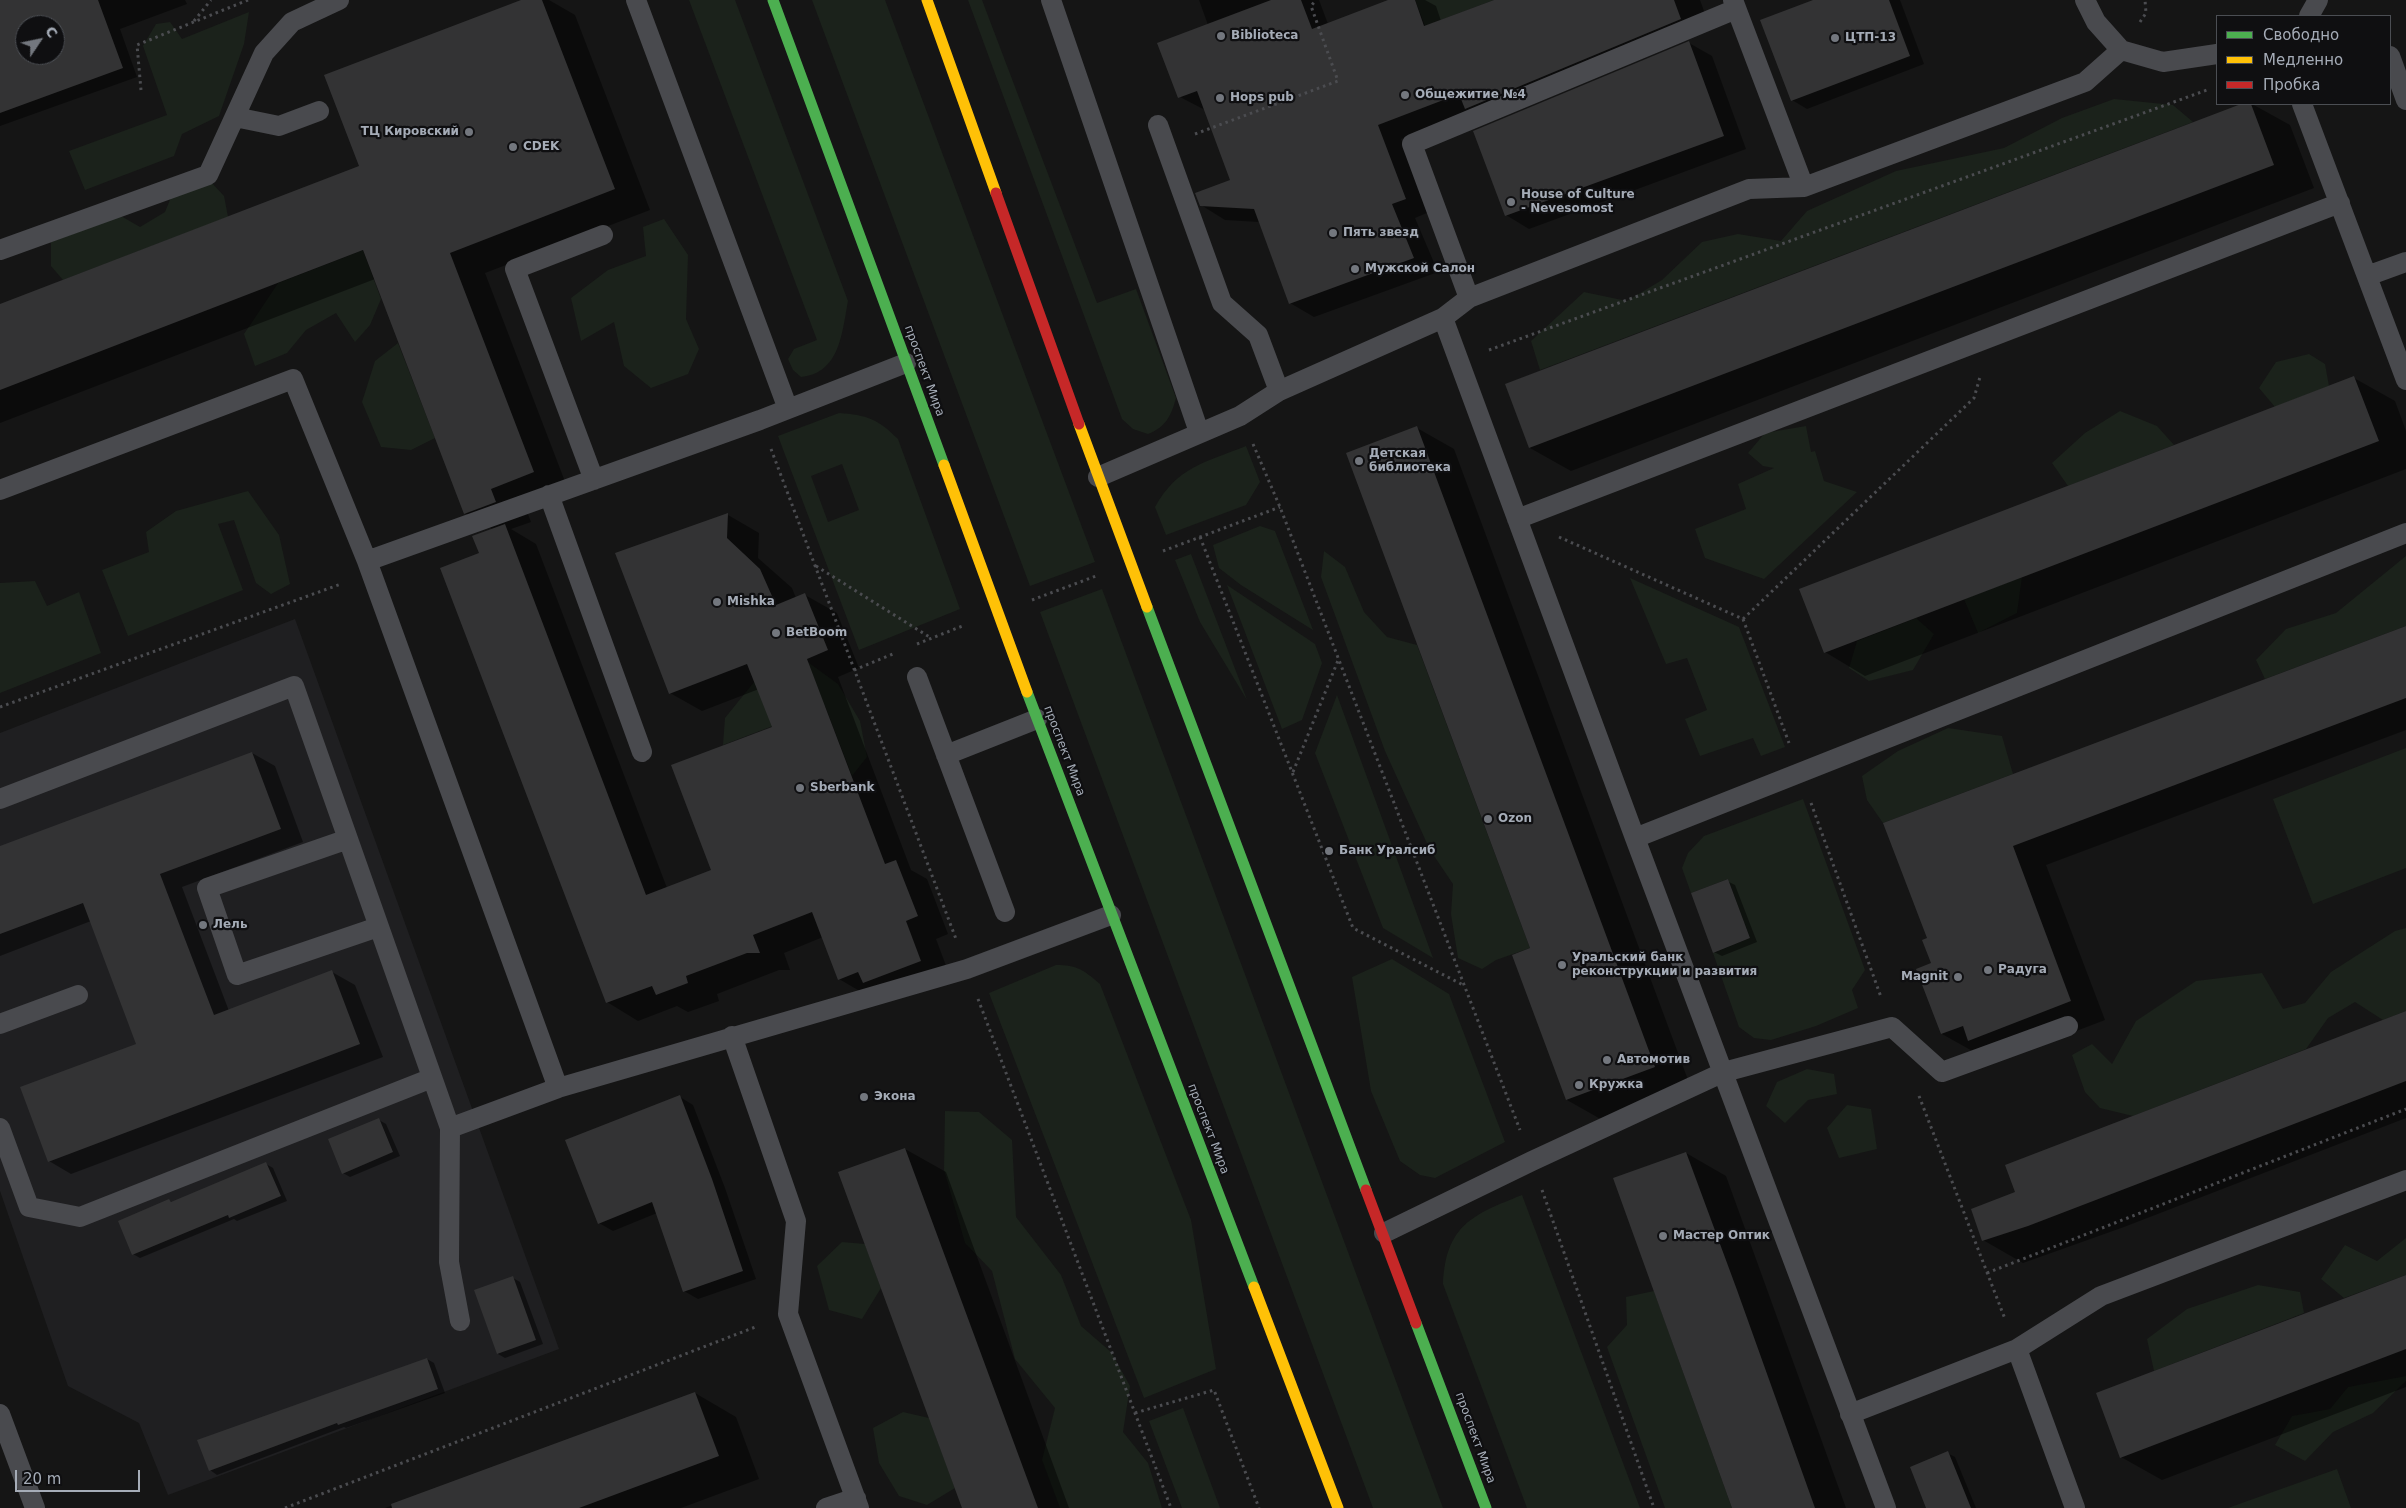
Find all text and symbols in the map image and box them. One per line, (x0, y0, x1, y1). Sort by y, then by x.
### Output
north arrow (15, 15, 65, 65)
legend (2216, 15, 2391, 105)
text: С (42, 23, 61, 41)
text: Свободно (2263, 26, 2339, 44)
place label: Biblioteca (1231, 29, 1298, 43)
marker: Biblioteca (1215, 30, 1227, 42)
place label: ЦТП-13 (1845, 31, 1896, 45)
marker: ЦТП-13 (1829, 32, 1841, 44)
text: Медленно (2263, 51, 2343, 69)
text: Пробка (2263, 76, 2320, 94)
place label: Общежитие №4 (1415, 88, 1526, 102)
marker: Общежитие №4 (1399, 89, 1411, 101)
place label: Hops pub (1230, 91, 1294, 105)
marker: Hops pub (1214, 92, 1226, 104)
place label: ТЦ Кировский (361, 125, 459, 139)
marker: ТЦ Кировский (463, 126, 475, 138)
place label: CDEK (523, 140, 559, 154)
marker: CDEK (507, 141, 519, 153)
place label: House of Culture - Nevesomost (1521, 188, 1635, 216)
marker: House of Culture - Nevesomost (1505, 196, 1517, 208)
place label: Пять звезд (1343, 226, 1419, 240)
marker: Пять звезд (1327, 227, 1339, 239)
place label: Мужской Салон (1365, 262, 1475, 276)
marker: Мужской Салон (1349, 263, 1361, 275)
street label: проспект Мира (901, 324, 947, 418)
place label: Детская библиотека (1369, 447, 1451, 475)
marker: Детская библиотека (1353, 455, 1365, 467)
place label: Mishka (727, 595, 775, 609)
marker: Mishka (711, 596, 723, 608)
place label: BetBoom (786, 626, 847, 640)
marker: BetBoom (770, 627, 782, 639)
street label: проспект Мира (1040, 704, 1088, 798)
place label: Sberbank (810, 781, 874, 795)
marker: Sberbank (794, 782, 806, 794)
place label: Ozon (1498, 812, 1532, 826)
marker: Ozon (1482, 813, 1494, 825)
place label: Банк Уралсиб (1339, 844, 1435, 858)
marker: Банк Уралсиб (1323, 845, 1335, 857)
place label: Лель (213, 918, 247, 932)
marker: Лель (197, 919, 209, 931)
place label: Уральский банк реконструкции и развития (1572, 951, 1757, 979)
marker: Уральский банк реконструкции и развития (1556, 959, 1568, 971)
place label: Радуга (1998, 963, 2047, 977)
marker: Радуга (1982, 964, 1994, 976)
place label: Magnit (1901, 970, 1948, 984)
marker: Magnit (1952, 971, 1964, 983)
place label: Автомотив (1617, 1053, 1690, 1067)
marker: Автомотив (1601, 1054, 1613, 1066)
place label: Кружка (1589, 1078, 1643, 1092)
marker: Кружка (1573, 1079, 1585, 1091)
street label: проспект Мира (1184, 1082, 1232, 1176)
place label: Экона (874, 1090, 916, 1104)
marker: Экона (858, 1091, 870, 1103)
place label: Мастер Оптик (1673, 1229, 1770, 1243)
marker: Мастер Оптик (1657, 1230, 1669, 1242)
street label: проспект Мира (1452, 1391, 1498, 1485)
scale bar (18, 1460, 142, 1492)
text: 20 m (23, 1470, 61, 1488)

